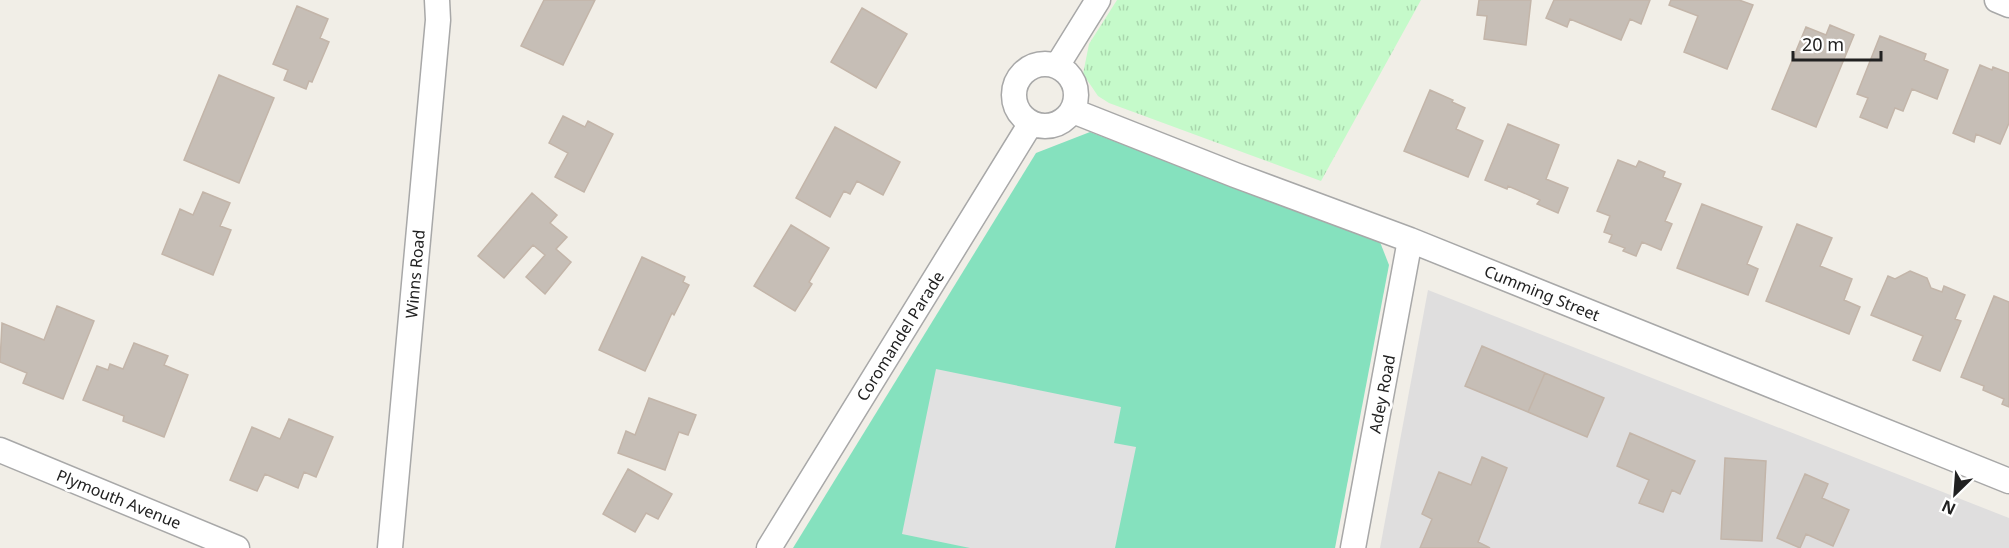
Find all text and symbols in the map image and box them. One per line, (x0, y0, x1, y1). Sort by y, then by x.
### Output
scale bar (1793, 24, 1882, 62)
text: 20 m (1802, 32, 1844, 56)
street label: Winns Road (400, 229, 430, 319)
street label: Cumming Street (1481, 260, 1603, 326)
street label: Coromandel Parade (851, 267, 949, 405)
street label: Adey Road (1364, 353, 1400, 435)
street label: Plymouth Avenue (53, 464, 185, 534)
north arrow (1925, 464, 1985, 524)
text: N (1938, 495, 1959, 520)

